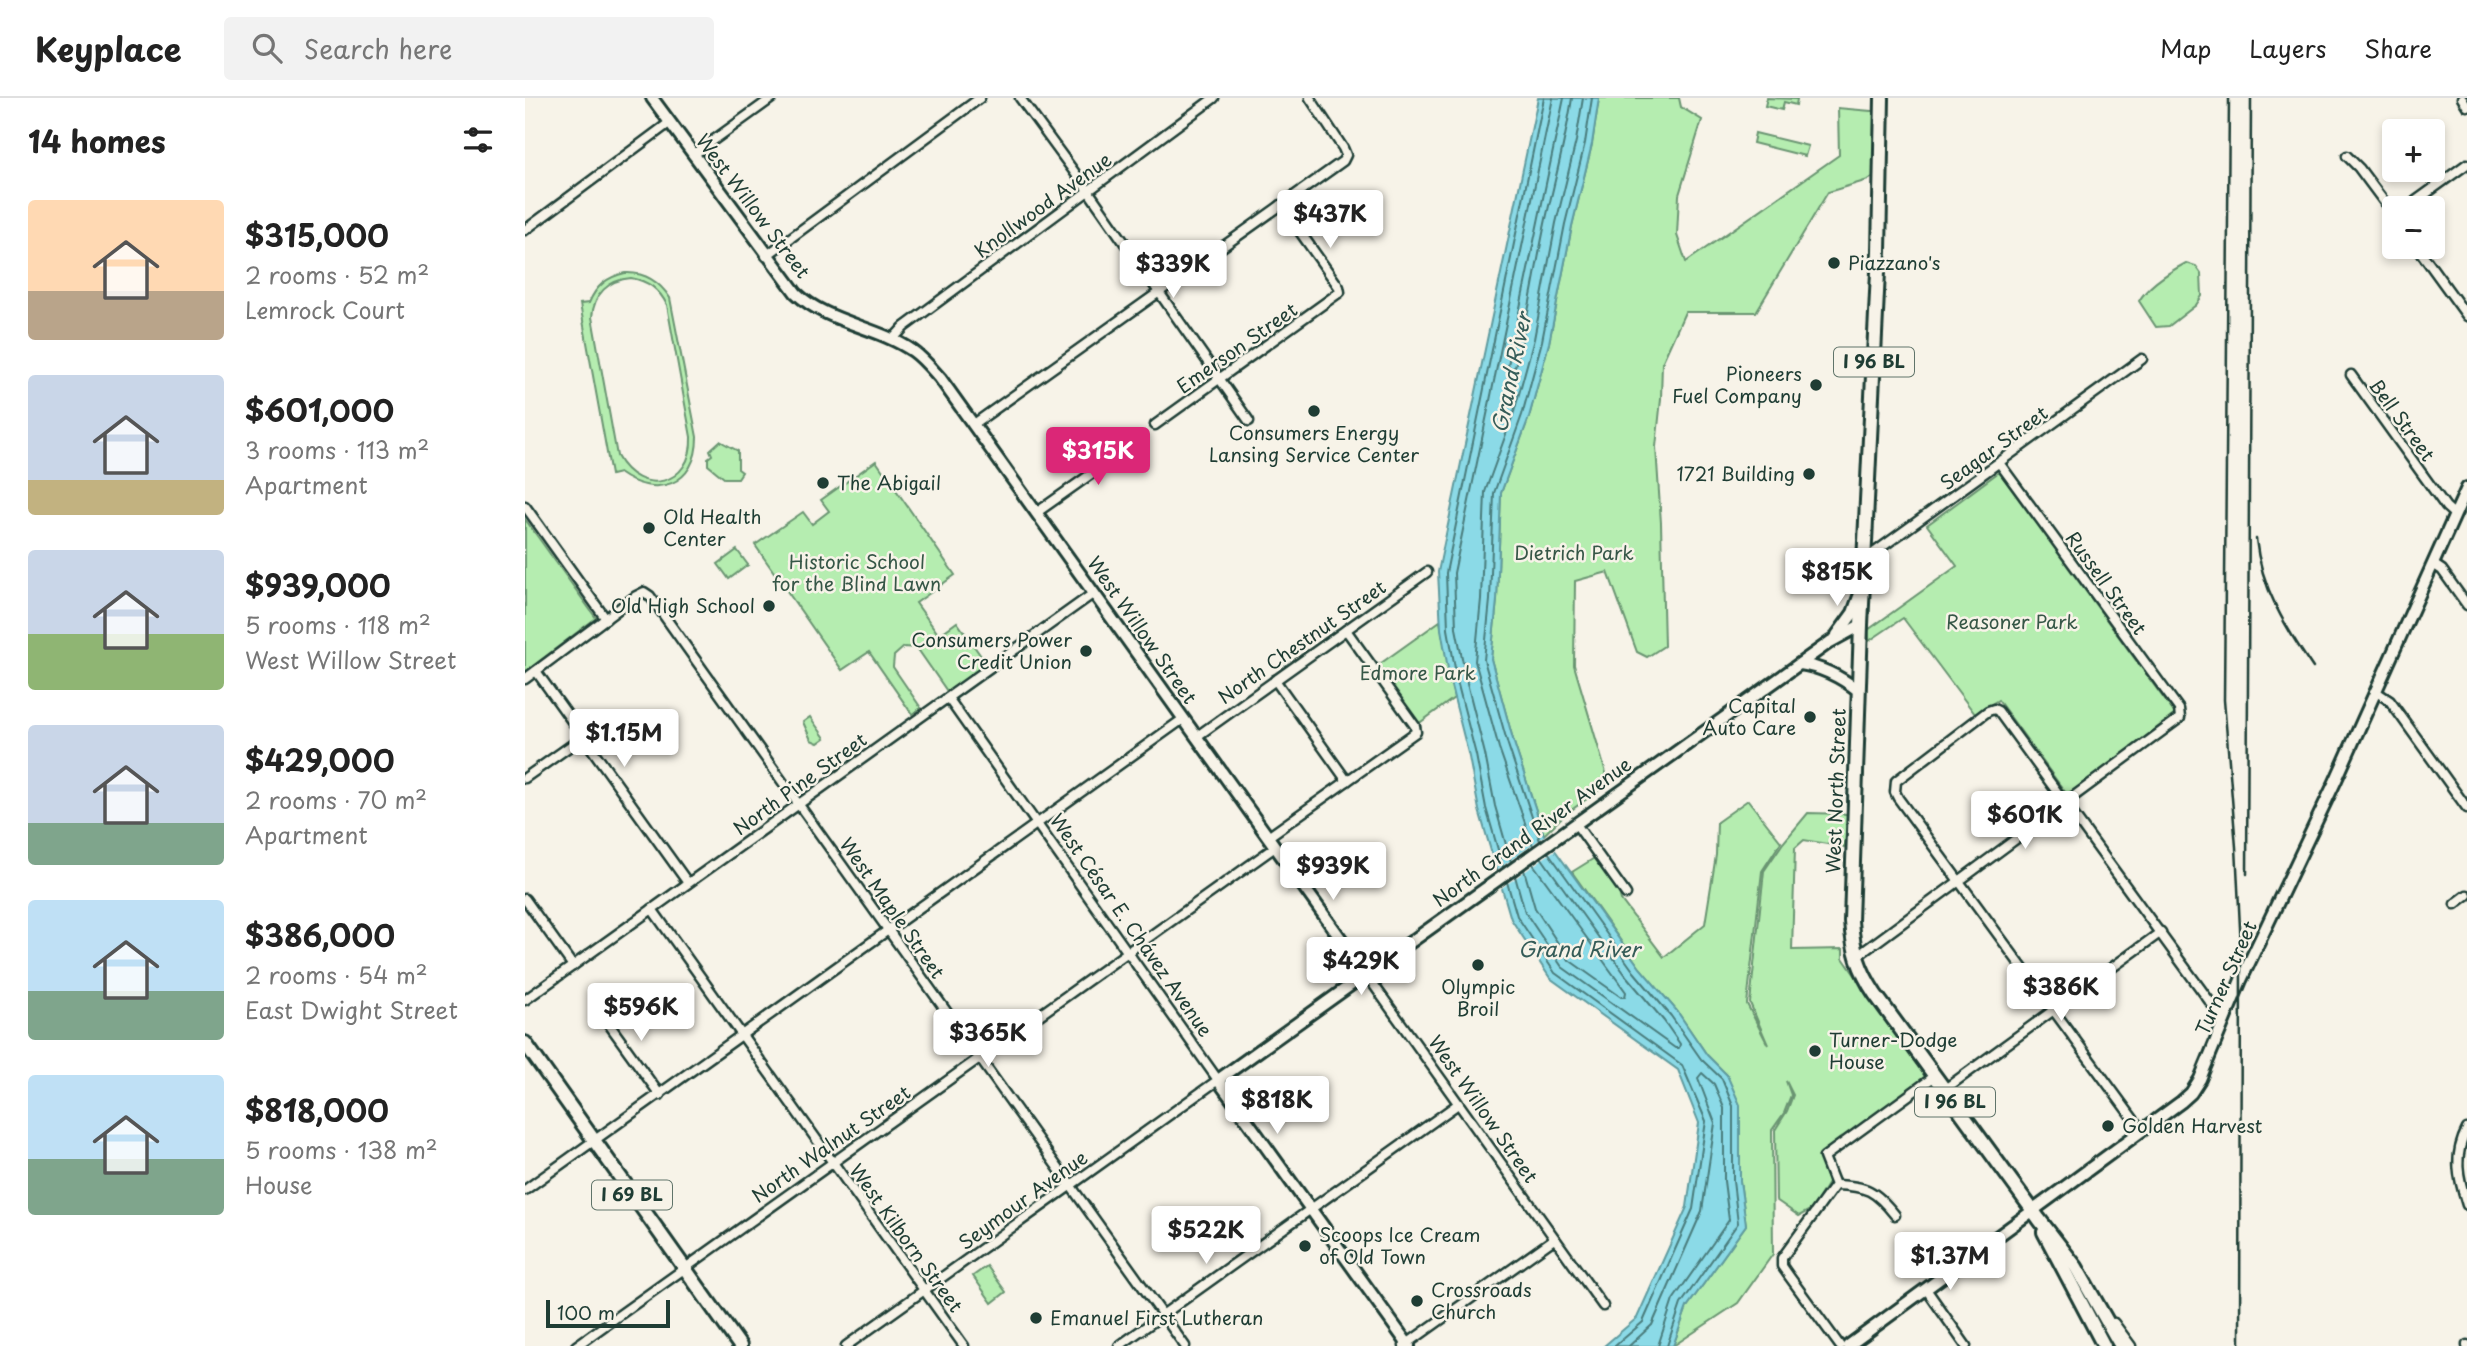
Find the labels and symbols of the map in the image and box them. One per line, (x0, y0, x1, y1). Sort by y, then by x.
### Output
street label: West Willow Street (690, 127, 818, 284)
street label: Knollwood Avenue (968, 145, 1117, 264)
pin: $437K (1281, 190, 1379, 250)
pin: $339K (1124, 240, 1222, 300)
place label: Piazzano's (1848, 248, 1941, 276)
marker: Piazzano's (1826, 255, 1842, 271)
street label: Emerson Street (1170, 295, 1303, 399)
water label: Grand River (1482, 307, 1539, 435)
road number: I 96 BL (1834, 348, 1914, 376)
place label: Pioneers Fuel Company (1672, 359, 1802, 409)
street label: Bell Street (2363, 372, 2443, 467)
marker: Pioneers Fuel Company (1808, 377, 1824, 393)
street label: Seagar Street (1934, 398, 2053, 496)
marker: Consumers Energy Lansing Service Center (1306, 403, 1322, 419)
place label: Consumers Energy Lansing Service Center (1209, 418, 1419, 468)
pin: $315K (1049, 428, 1147, 487)
place label: 1721 Building (1676, 459, 1795, 487)
marker: 1721 Building (1801, 466, 1817, 482)
place label: The Abigail (837, 468, 941, 496)
marker: The Abigail (815, 475, 831, 491)
place label: Old Health Center (663, 502, 762, 552)
marker: Old Health Center (641, 520, 657, 536)
street label: Russell Street (2060, 525, 2154, 640)
park label: Dietrich Park (1514, 538, 1634, 566)
park label: Historic School for the Blind Lawn (772, 547, 942, 597)
pin: $815K (1788, 548, 1886, 608)
street label: West Willow Street (1081, 550, 1205, 709)
street label: North Chestnut Street (1212, 572, 1391, 710)
place label: Old High School (611, 591, 755, 619)
marker: Old High School (761, 598, 777, 614)
park label: Reasoner Park (1946, 607, 2078, 635)
place label: Consumers Power Credit Union (911, 625, 1072, 675)
marker: Consumers Power Credit Union (1078, 643, 1094, 659)
park label: Edmore Park (1360, 658, 1477, 686)
place label: Capital Auto Care (1702, 691, 1796, 741)
street label: West North Street (1818, 708, 1852, 874)
marker: Capital Auto Care (1802, 709, 1818, 725)
pin: $1.15M (567, 710, 681, 769)
street label: North Pine Street (727, 725, 872, 841)
street label: North Grand River Avenue (1426, 750, 1636, 913)
pin: $601K (1976, 792, 2074, 851)
street label: West César E. Chávez Avenue (1044, 807, 1220, 1042)
street label: West Maple Street (833, 831, 952, 984)
pin: $939K (1284, 842, 1382, 902)
street label: Turner Street (2187, 916, 2263, 1039)
water label: Grand River (1518, 932, 1642, 964)
pin: $429K (1312, 937, 1410, 997)
marker: Olympic Broil (1470, 957, 1486, 973)
pin: $386K (2012, 964, 2110, 1023)
place label: Olympic Broil (1441, 972, 1515, 1022)
pin: $596K (592, 984, 690, 1043)
pin: $365K (939, 1010, 1037, 1069)
place label: Turner-Dodge House (1829, 1025, 1957, 1075)
street label: West Willow Street (1422, 1029, 1546, 1188)
marker: Turner-Dodge House (1807, 1043, 1823, 1059)
pin: $818K (1228, 1076, 1326, 1136)
street label: North Walnut Street (745, 1078, 916, 1209)
road number: I 96 BL (1915, 1087, 1995, 1116)
place label: Golden Harvest (2122, 1111, 2263, 1139)
marker: Golden Harvest (2100, 1118, 2116, 1134)
street label: Seymour Avenue (952, 1143, 1093, 1256)
street label: West Kilborn Street (843, 1157, 970, 1318)
road number: I 69 BL (592, 1180, 672, 1210)
pin: $522K (1157, 1206, 1255, 1266)
place label: Scoops Ice Cream of Old Town (1319, 1220, 1481, 1270)
pin: $1.37M (1893, 1232, 2007, 1292)
marker: Scoops Ice Cream of Old Town (1297, 1238, 1313, 1254)
place label: Crossroads Church (1431, 1275, 1532, 1325)
marker: Crossroads Church (1409, 1293, 1425, 1309)
scale bar (546, 1297, 670, 1329)
place label: Emanuel First Lutheran (1050, 1303, 1263, 1331)
marker: Emanuel First Lutheran (1028, 1310, 1044, 1326)

